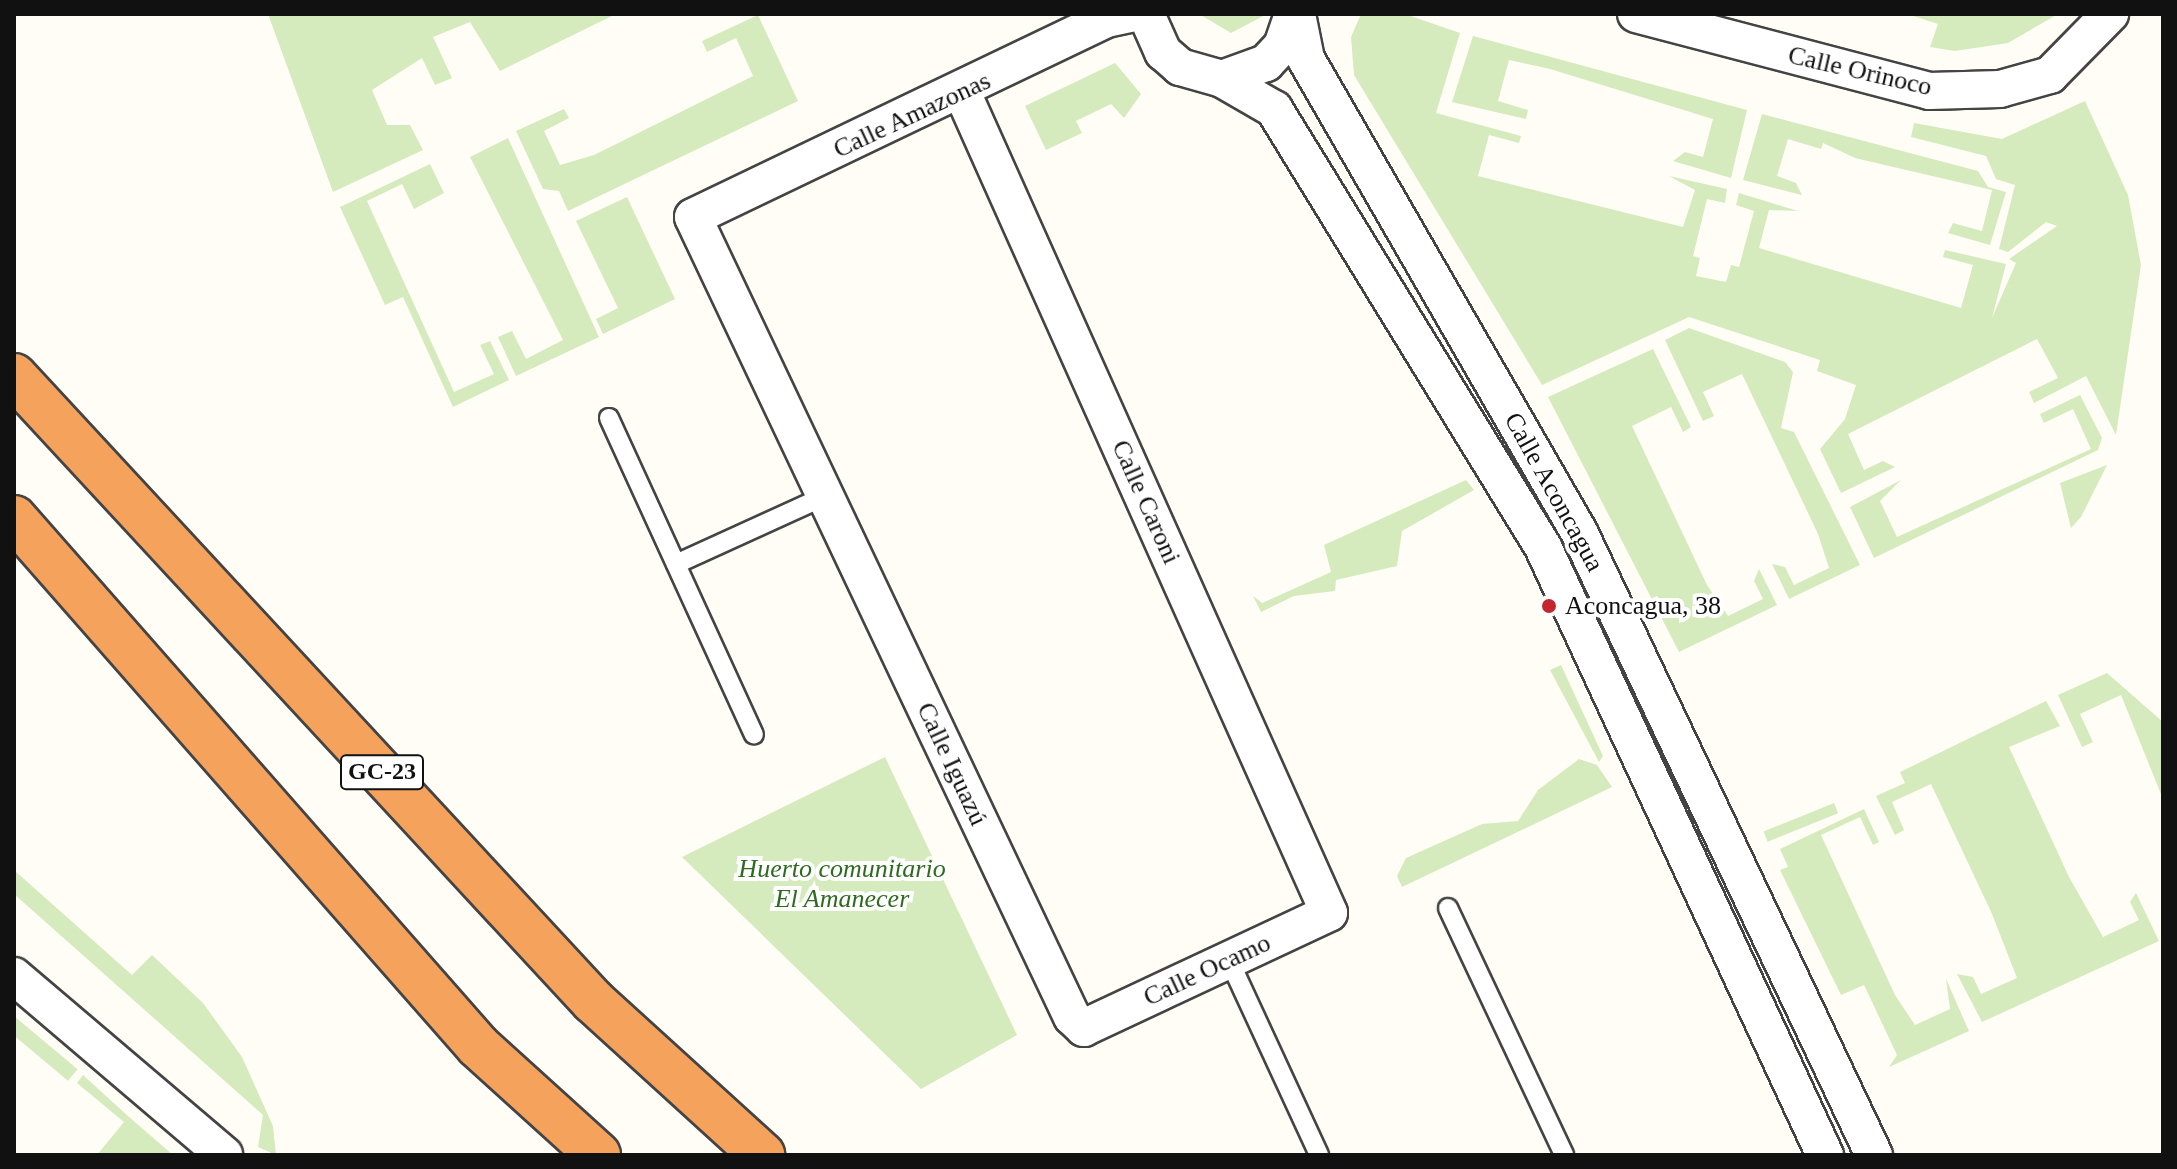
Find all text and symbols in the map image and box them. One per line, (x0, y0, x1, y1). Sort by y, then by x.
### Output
street label: Calle Orinoco (1785, 39, 1935, 103)
street label: Calle Amazonas (828, 65, 996, 165)
street label: Calle Aconcagua (1497, 406, 1611, 578)
street label: Calle Caroni (1105, 435, 1187, 569)
place label: Aconcagua, 38 (1565, 590, 1721, 622)
marker: Aconcagua, 38 (1540, 597, 1558, 615)
street label: Calle Iguazú (910, 698, 994, 830)
road number: GC-23 (340, 752, 424, 792)
park label: Huerto comunitario El Amanecer (738, 853, 946, 914)
street label: Calle Ocamo (1139, 927, 1275, 1013)

